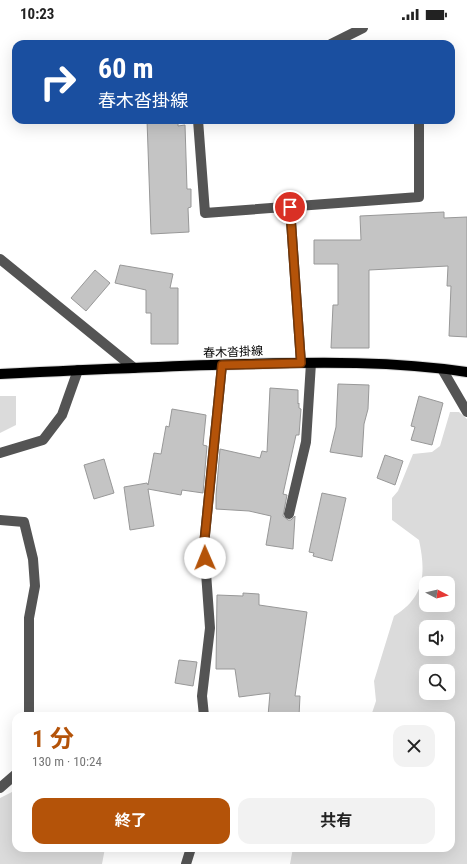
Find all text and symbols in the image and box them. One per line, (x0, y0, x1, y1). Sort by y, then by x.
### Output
text: 10:23 (20, 5, 54, 23)
text: 60 m (98, 52, 154, 85)
icon: right (32, 56, 84, 108)
text: 春木沓掛線 (98, 90, 188, 111)
pin (273, 190, 307, 224)
icon: arrive (279, 196, 301, 218)
street label: 春木沓掛線 (203, 344, 263, 360)
position arrow (184, 537, 226, 579)
north arrow (419, 576, 455, 612)
map controls (419, 576, 455, 700)
button: sound (419, 620, 455, 656)
button: search (419, 664, 455, 700)
text: 1 分 (32, 725, 74, 753)
button: close (393, 725, 435, 767)
text: 130 m · 10:24 (32, 754, 102, 769)
button: 終了 (32, 798, 230, 844)
button: 共有 (238, 798, 435, 844)

